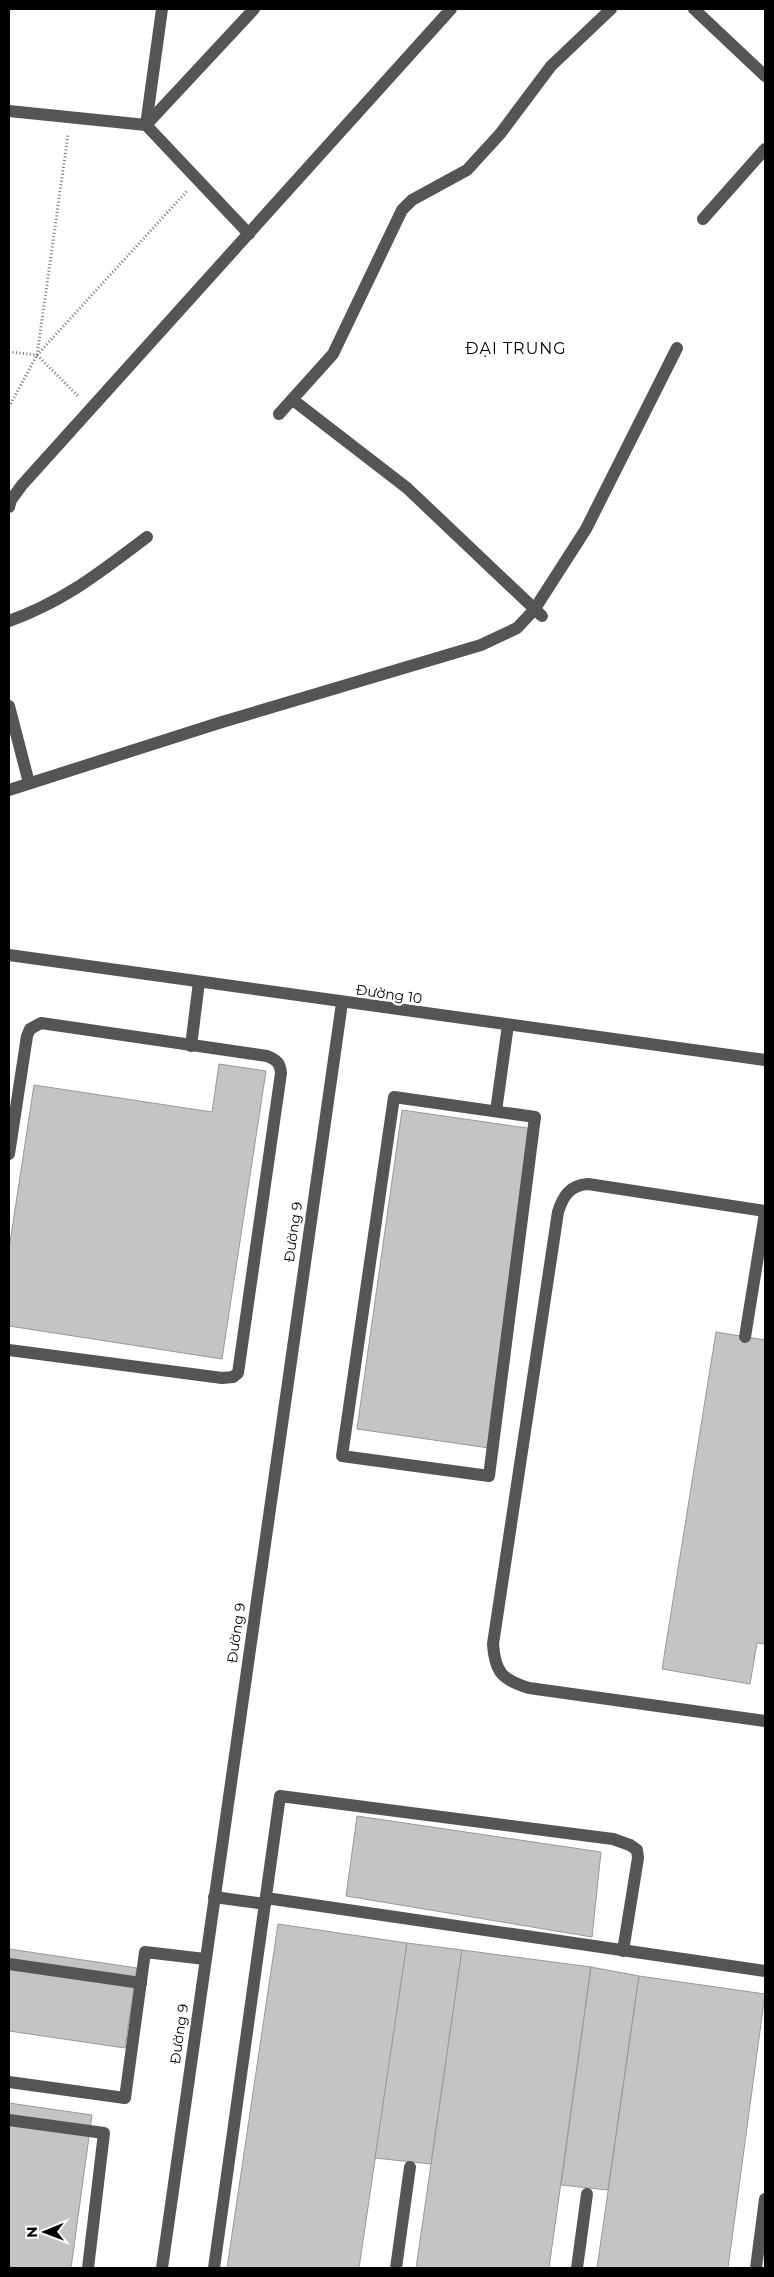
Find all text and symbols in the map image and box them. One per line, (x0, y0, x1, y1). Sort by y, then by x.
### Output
district label: ĐẠI TRUNG (465, 339, 567, 358)
street label: Đường 10 (355, 980, 423, 1008)
street label: Đường 9 (280, 1201, 306, 1263)
street label: Đường 9 (223, 1602, 249, 1664)
street label: Đường 9 (166, 2003, 192, 2065)
north arrow (20, 2207, 70, 2257)
text: N (23, 2226, 41, 2238)

